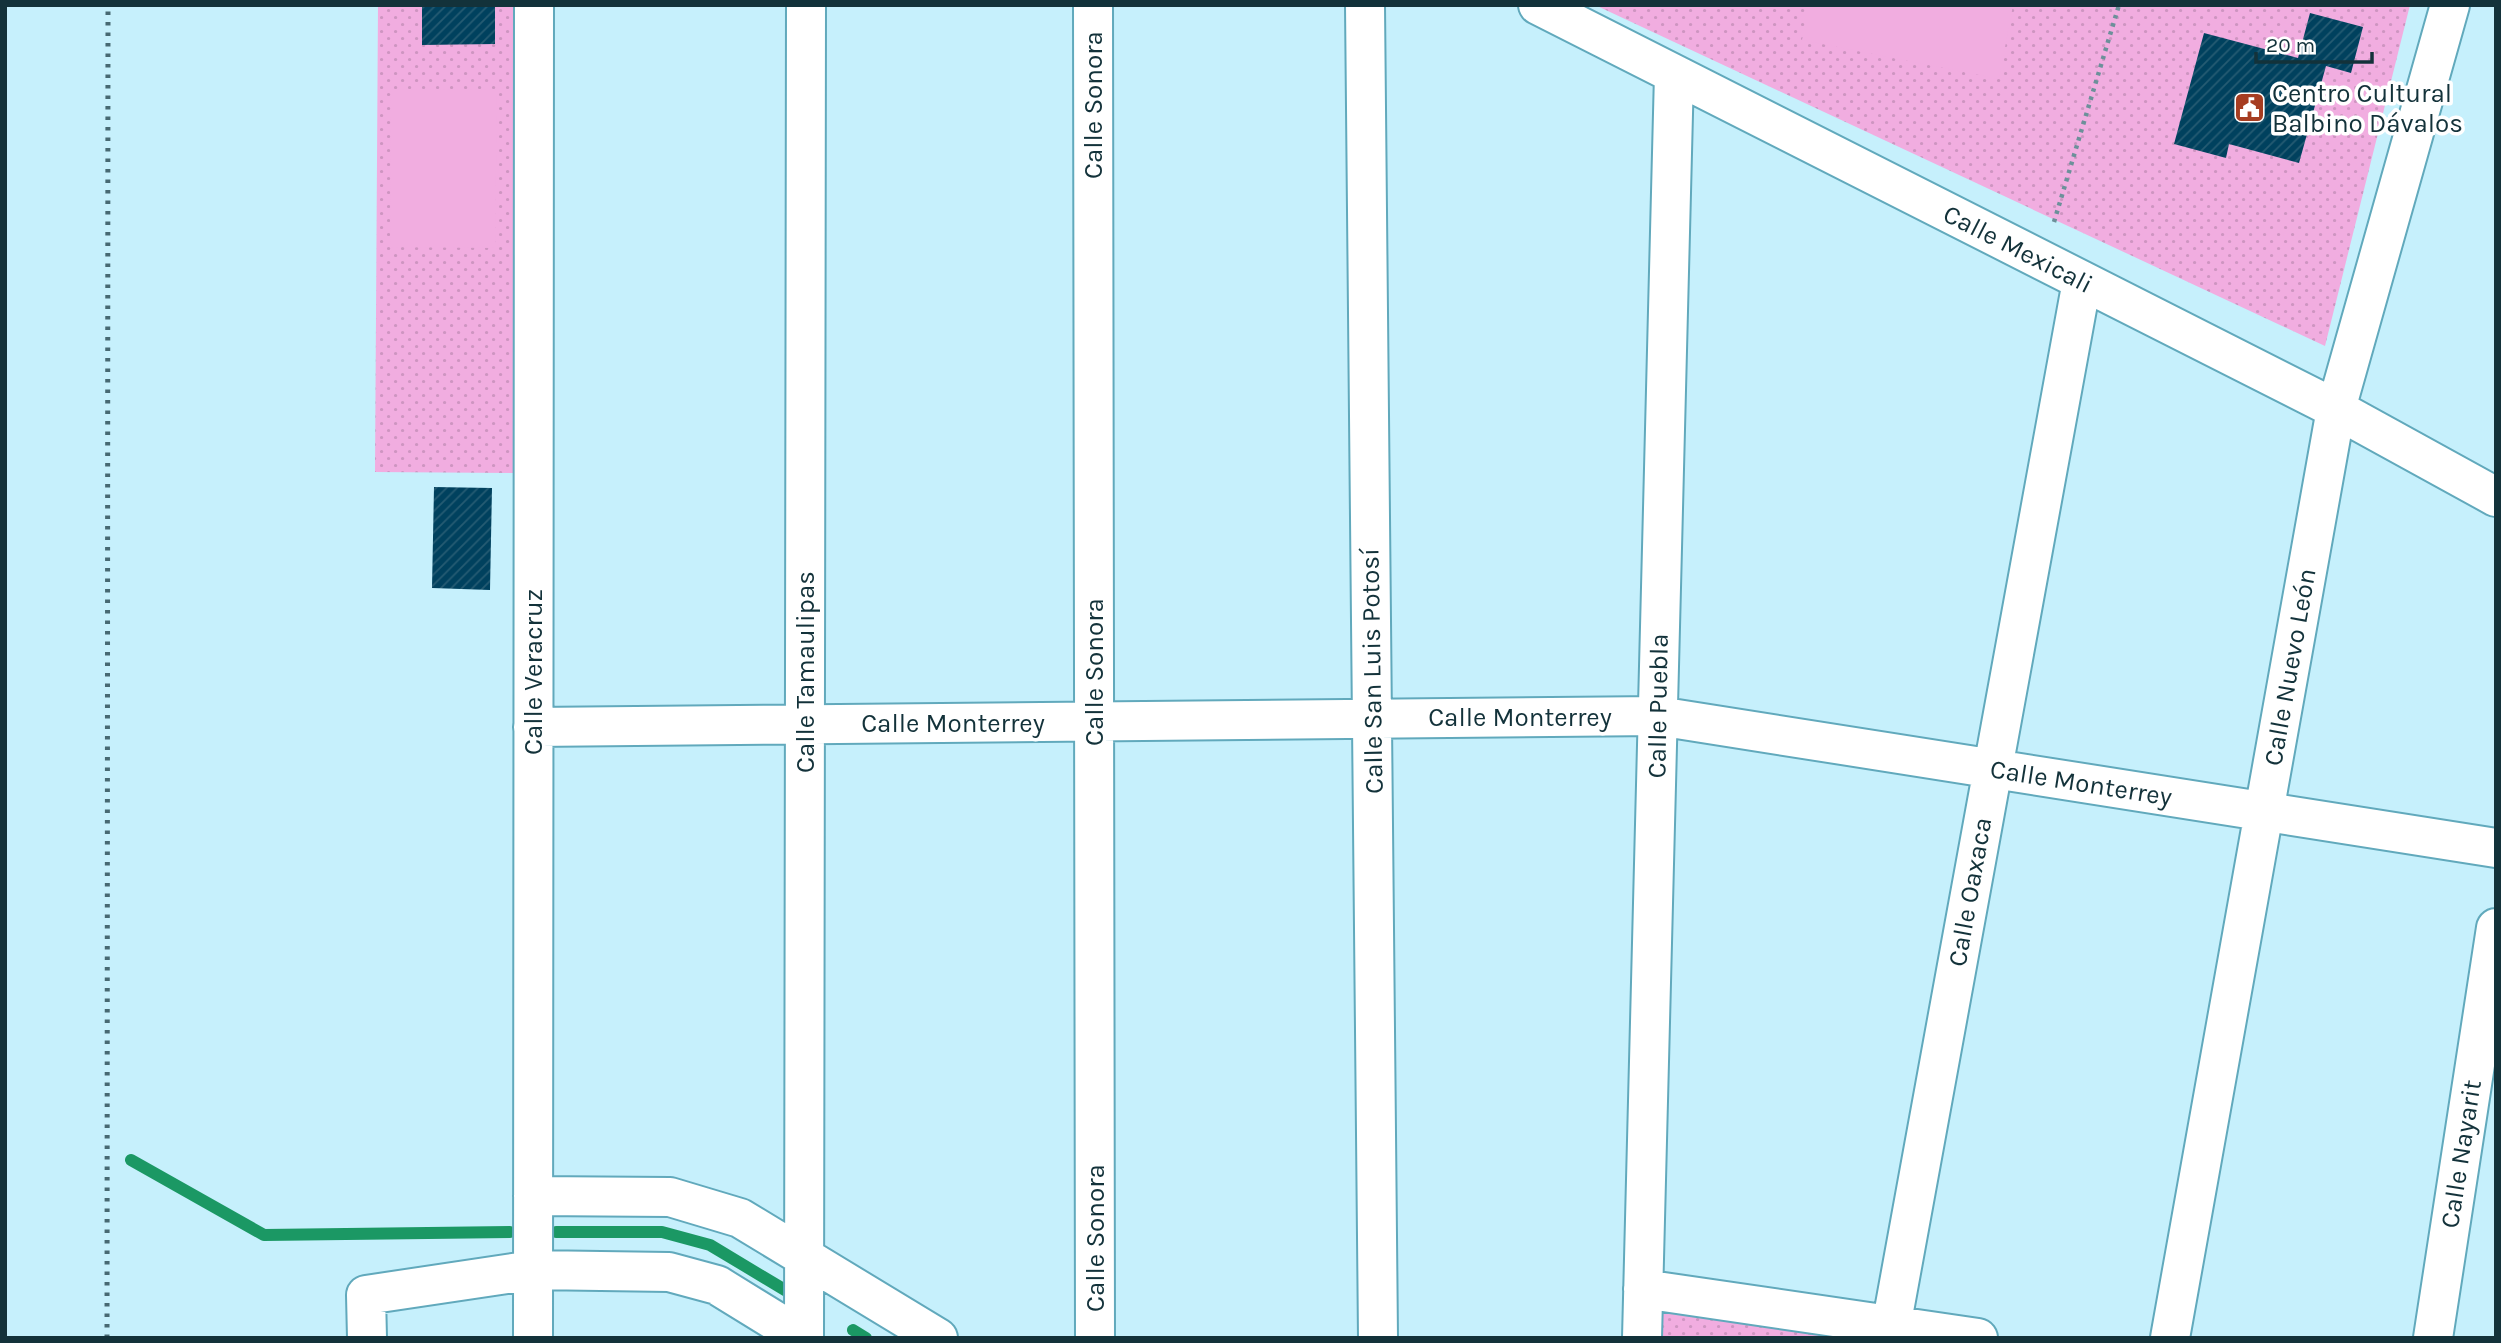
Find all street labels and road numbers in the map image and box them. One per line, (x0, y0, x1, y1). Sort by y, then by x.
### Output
street label: Calle Sonora (1078, 31, 1109, 179)
street label: Calle Mexicali (1938, 198, 2098, 300)
street label: Calle San Luis Potosí (1354, 548, 1390, 794)
street label: Calle Nuevo León (2257, 566, 2323, 768)
street label: Calle Tamaulipas (790, 571, 821, 773)
street label: Calle Veracruz (518, 589, 549, 755)
street label: Calle Sonora (1079, 598, 1110, 746)
street label: Calle Puebla (1641, 633, 1675, 779)
street label: Calle Monterrey (1428, 702, 1612, 733)
street label: Calle Monterrey (861, 708, 1045, 739)
street label: Calle Monterrey (1988, 753, 2174, 813)
street label: Calle Oaxaca (1942, 815, 1998, 969)
street label: Calle Nayarit (2434, 1077, 2488, 1230)
street label: Calle Sonora (1080, 1164, 1111, 1312)

